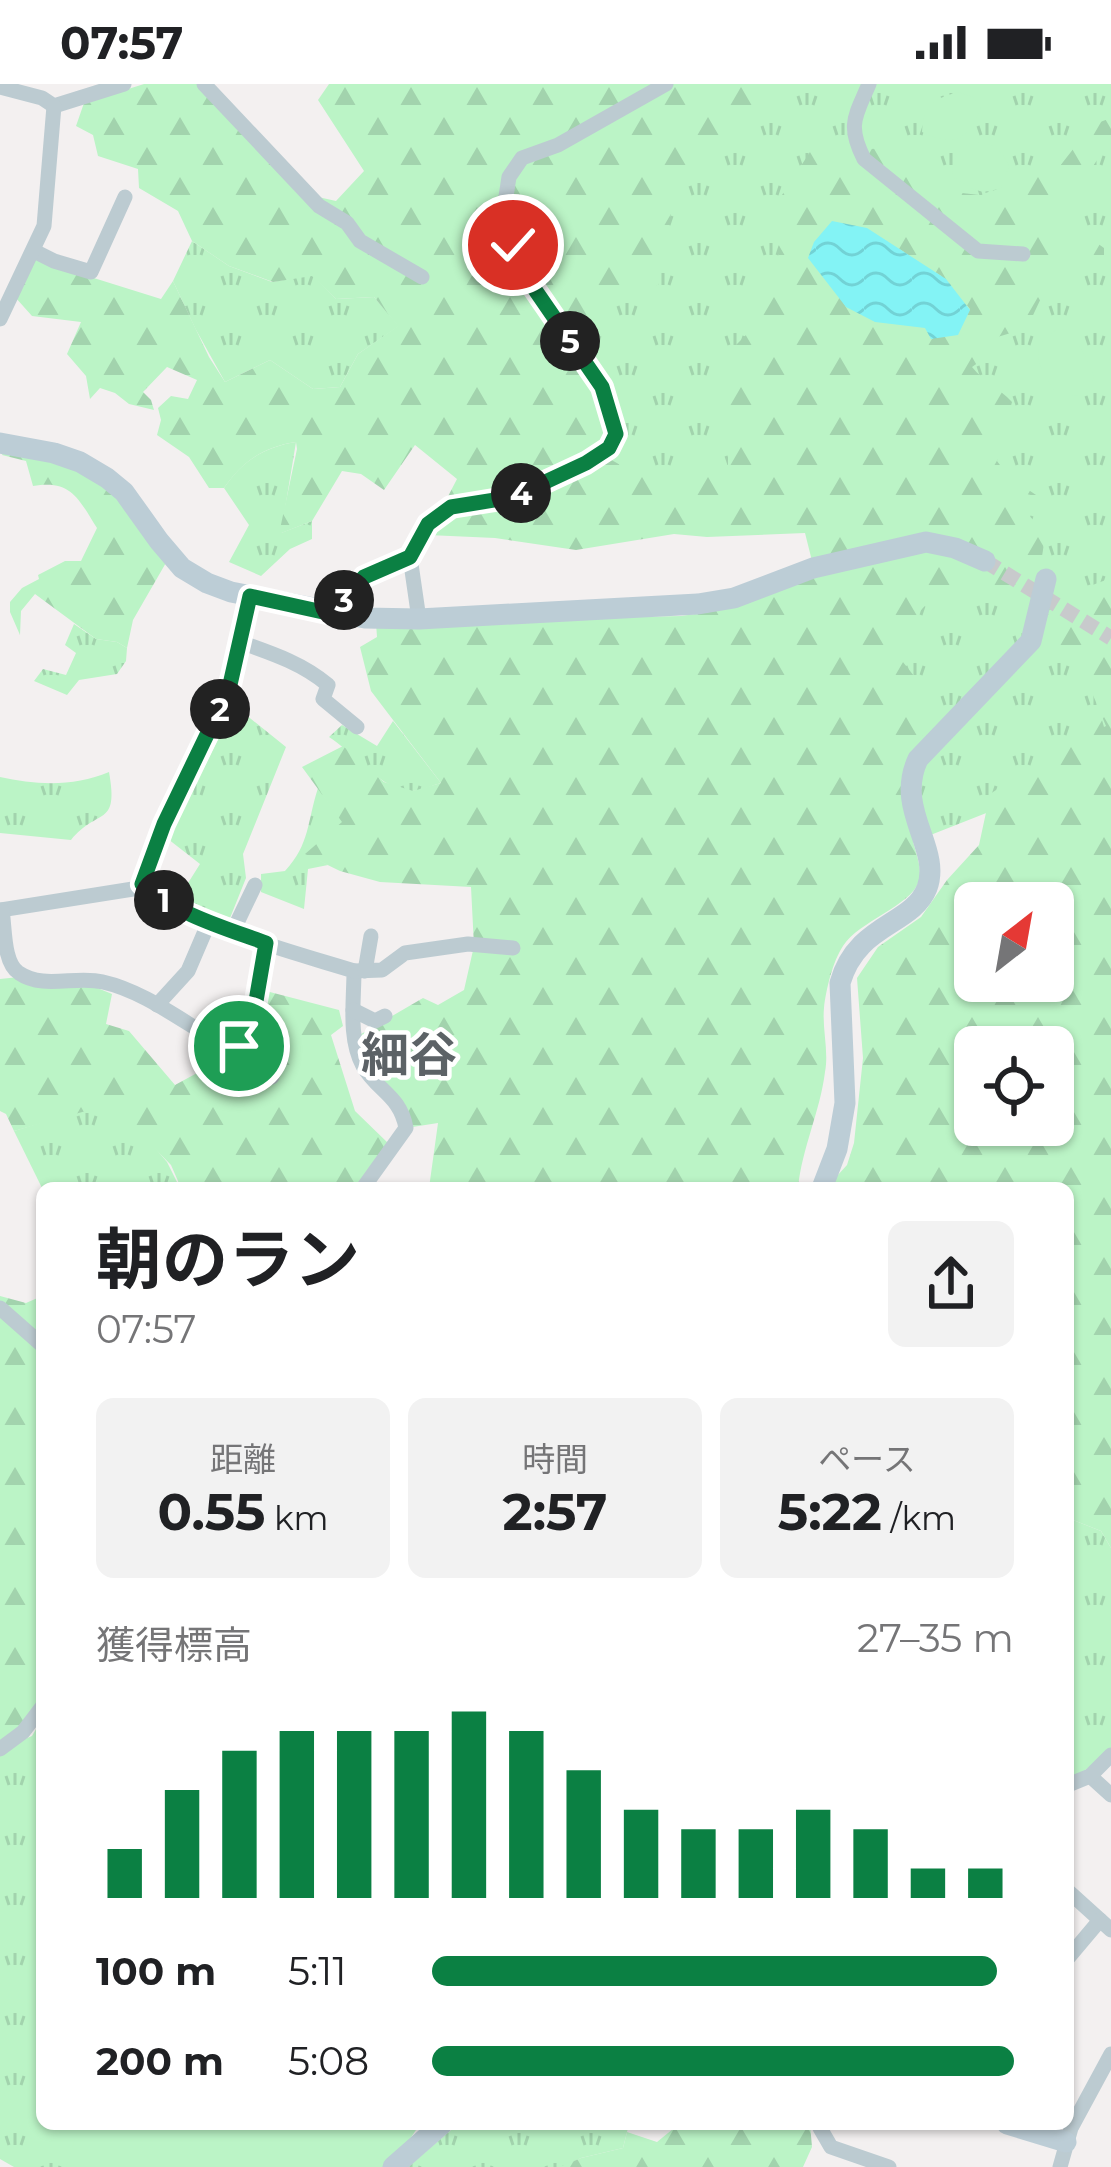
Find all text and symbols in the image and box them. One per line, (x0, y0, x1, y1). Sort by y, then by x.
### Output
text: 07:57 (60, 15, 183, 70)
pin (462, 194, 564, 296)
icon: check (480, 212, 546, 278)
pin: 5 (540, 311, 600, 371)
text: 5 (560, 321, 580, 361)
pin: 4 (491, 463, 551, 523)
text: 4 (510, 473, 532, 513)
pin: 3 (314, 570, 374, 630)
text: 3 (334, 580, 354, 620)
pin: 2 (190, 679, 250, 739)
text: 2 (210, 689, 230, 729)
pin: 1 (134, 870, 194, 930)
text: 1 (158, 880, 170, 920)
north arrow (954, 882, 1074, 1002)
map controls (954, 882, 1074, 1146)
pin (188, 995, 290, 1097)
icon: arrive (206, 1013, 272, 1079)
district label: 細谷 (361, 1026, 457, 1084)
button: locate (954, 1026, 1074, 1146)
text: 朝のラン (96, 1219, 360, 1300)
button: share (888, 1221, 1014, 1347)
text: 07:57 (96, 1305, 196, 1353)
text: 距離 (210, 1439, 276, 1479)
text: 時間 (522, 1439, 588, 1479)
text: ペース (818, 1439, 916, 1479)
text: 0.55 (158, 1481, 265, 1543)
text: 2:57 (503, 1481, 607, 1543)
text: 5:22 (778, 1481, 882, 1543)
text: km (265, 1498, 328, 1538)
text: /km (882, 1498, 956, 1538)
text: 27–35 m (857, 1614, 1014, 1662)
text: 獲得標高 (96, 1621, 252, 1669)
text: 100 m (96, 1947, 216, 1995)
text: 5:11 (288, 1947, 347, 1995)
text: 200 m (96, 2037, 224, 2085)
text: 5:08 (288, 2037, 369, 2085)

